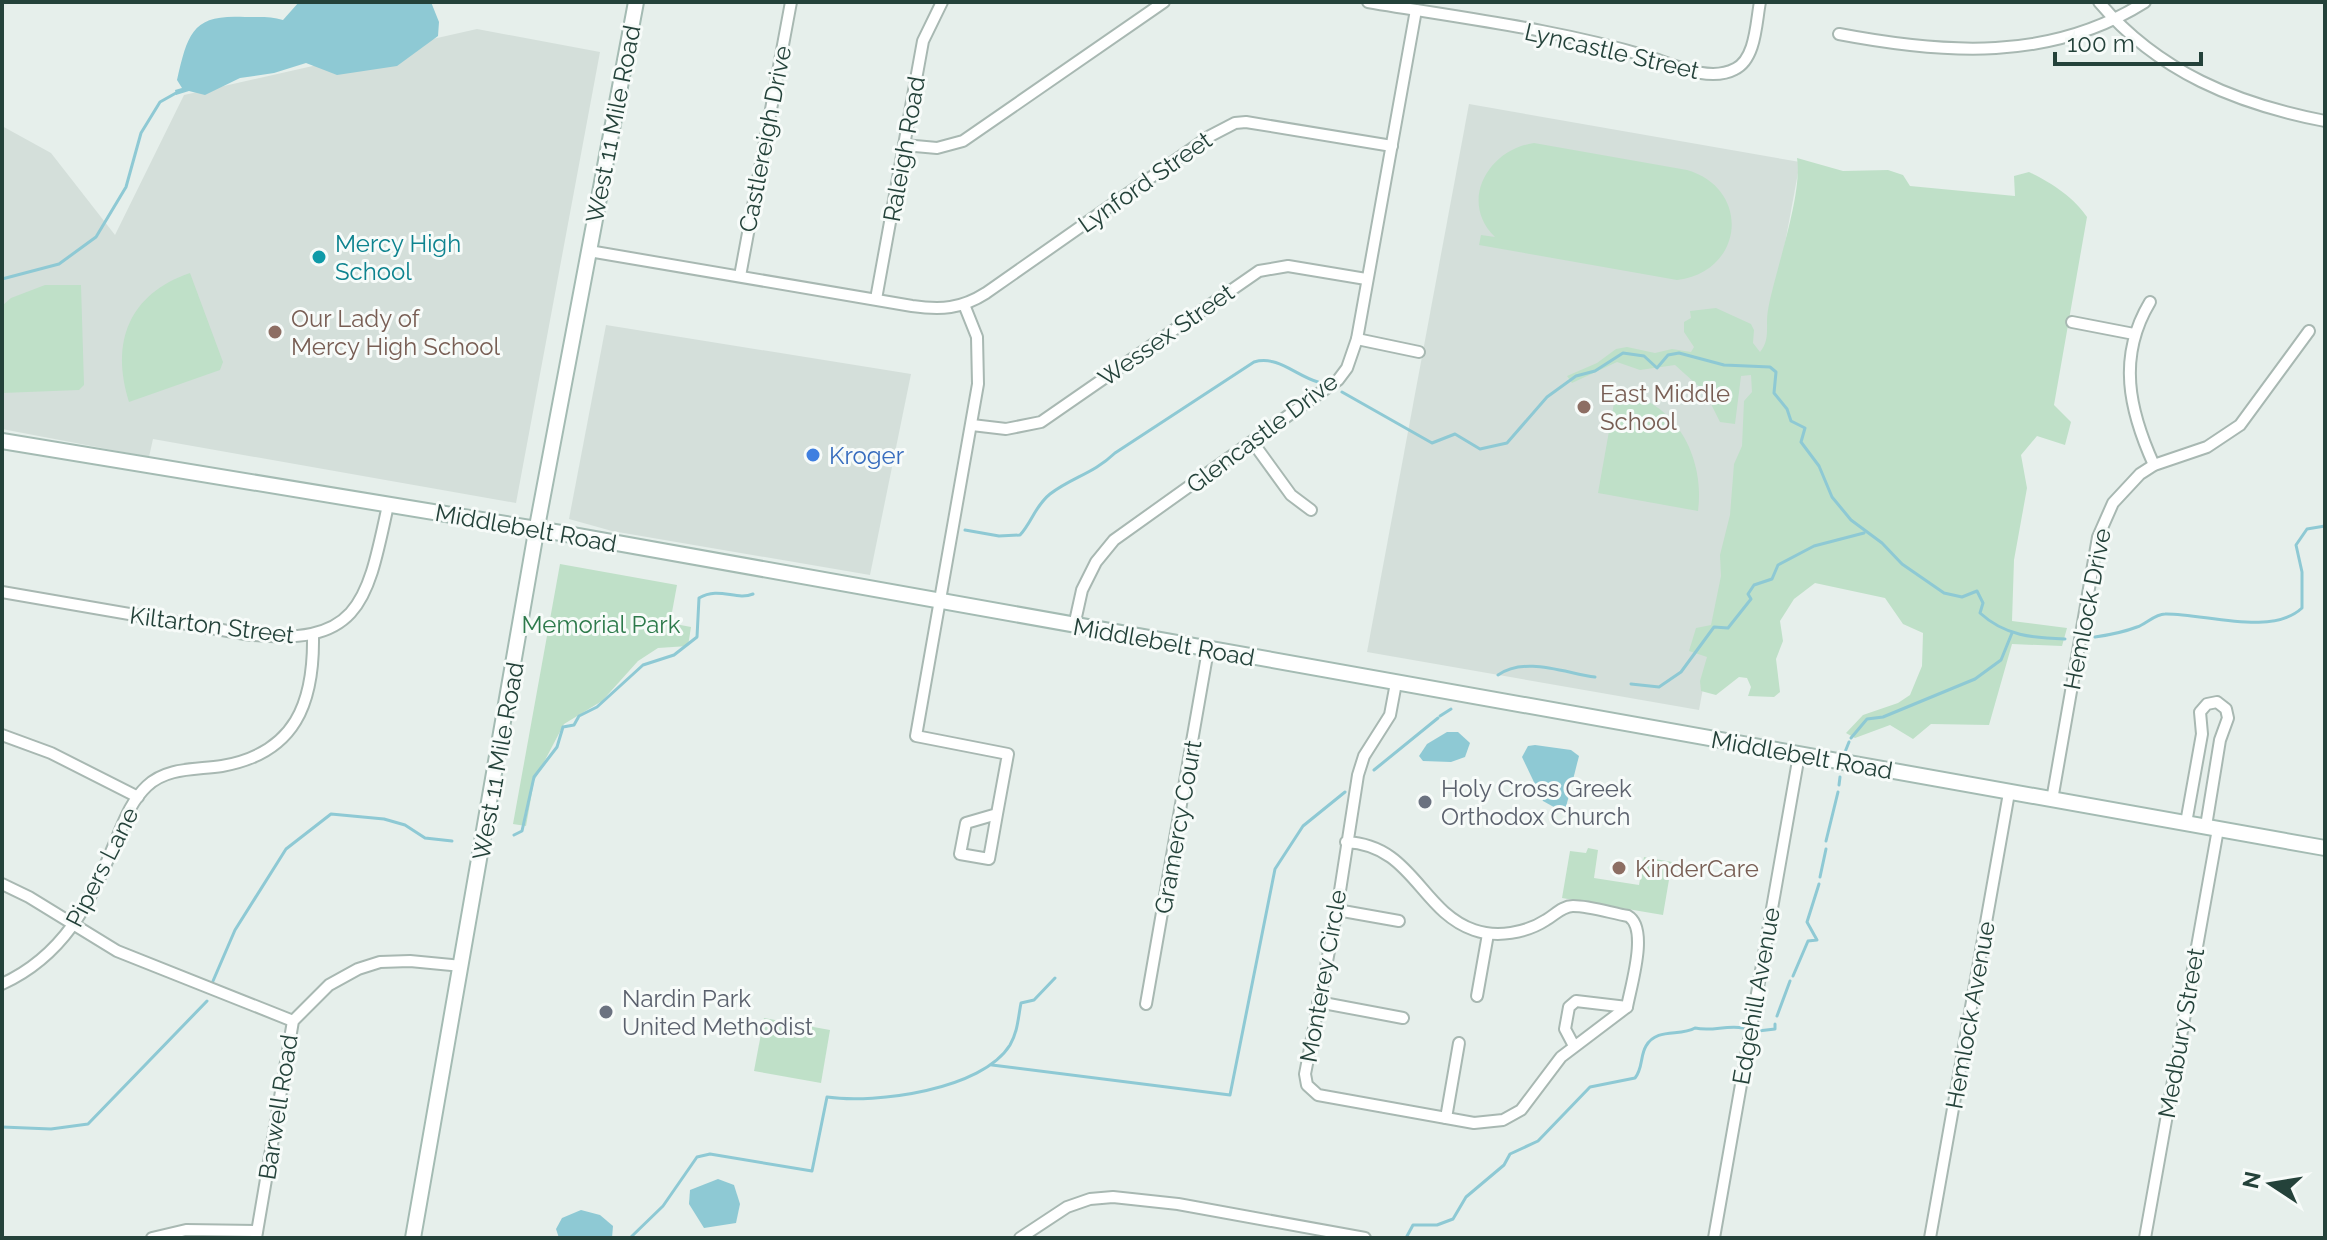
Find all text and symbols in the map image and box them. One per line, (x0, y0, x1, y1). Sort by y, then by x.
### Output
scale bar (2055, 16, 2201, 66)
street label: Lyncastle Street (1522, 17, 1702, 85)
street label: West 11 Mile Road (580, 23, 646, 225)
text: 100 m (2067, 29, 2135, 58)
street label: Castlereigh Drive (733, 43, 797, 235)
street label: Raleigh Road (877, 74, 931, 224)
street label: Lynford Street (1073, 125, 1217, 239)
place label: Mercy High School (335, 229, 461, 286)
marker: Mercy High School (310, 248, 328, 266)
street label: Wessex Street (1093, 277, 1239, 393)
place label: Our Lady of Mercy High School (291, 304, 501, 361)
marker: Our Lady of Mercy High School (266, 323, 284, 341)
street label: Glencastle Drive (1181, 367, 1343, 499)
place label: East Middle School (1600, 379, 1730, 436)
marker: East Middle School (1575, 398, 1593, 416)
place label: Kroger (829, 441, 905, 470)
marker: Kroger (804, 446, 822, 464)
street label: Middlebelt Road (433, 498, 619, 558)
street label: Hemlock Drive (2057, 526, 2117, 692)
street label: Kiltarton Street (128, 601, 296, 649)
park label: Memorial Park (522, 610, 681, 639)
street label: Middlebelt Road (1071, 612, 1257, 672)
street label: West 11 Mile Road (466, 660, 530, 862)
street label: Middlebelt Road (1709, 725, 1895, 785)
street label: Gramercy Court (1148, 738, 1208, 916)
place label: Holy Cross Greek Orthodox Church (1441, 774, 1632, 831)
marker: Holy Cross Greek Orthodox Church (1416, 793, 1434, 811)
street label: Pipers Lane (59, 802, 145, 932)
place label: KinderCare (1635, 854, 1759, 883)
marker: KinderCare (1610, 859, 1628, 877)
street label: Monterey Circle (1294, 887, 1352, 1065)
street label: Edgehill Avenue (1726, 905, 1786, 1087)
street label: Hemlock Avenue (1939, 919, 2001, 1111)
street label: Medbury Street (2152, 946, 2210, 1120)
place label: Nardin Park United Methodist (622, 984, 813, 1041)
marker: Nardin Park United Methodist (597, 1003, 615, 1021)
street label: Barwell Road (252, 1032, 304, 1182)
north arrow (2231, 1144, 2311, 1224)
text: N (2237, 1169, 2266, 1191)

